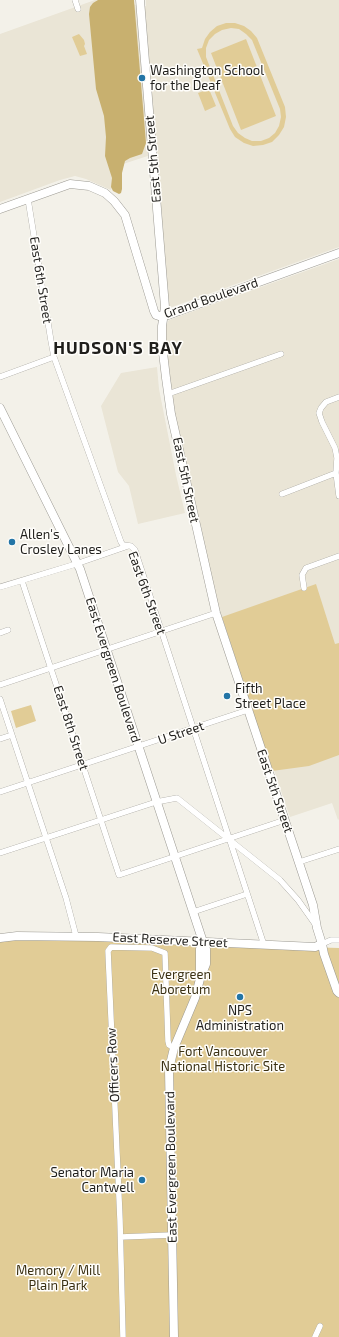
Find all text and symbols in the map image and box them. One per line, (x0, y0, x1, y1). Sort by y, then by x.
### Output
place label: Washington School for the Deaf (150, 63, 264, 94)
marker: Washington School for the Deaf (137, 73, 147, 83)
street label: East 5th Street (141, 115, 165, 203)
street label: East 6th Street (26, 235, 56, 325)
street label: Grand Boulevard (162, 275, 260, 321)
district label: HUDSON'S BAY (53, 338, 183, 358)
street label: East 5th Street (169, 436, 203, 524)
place label: Allen's Crosley Lanes (20, 527, 102, 558)
marker: Allen's Crosley Lanes (7, 537, 17, 547)
street label: East 6th Street (125, 549, 169, 637)
street label: East Evergreen Boulevard (82, 595, 144, 745)
place label: Fifth Street Place (235, 681, 306, 712)
street label: East 8th Street (50, 684, 92, 772)
marker: Fifth Street Place (222, 691, 232, 701)
street label: U Street (156, 718, 206, 748)
street label: East 5th Street (253, 747, 297, 835)
street label: East Reserve Street (112, 929, 228, 951)
park label: Evergreen Aboretum (151, 967, 211, 998)
marker: NPS Administration (235, 992, 245, 1002)
place label: NPS Administration (196, 1003, 284, 1034)
street label: Officers Row (103, 1027, 123, 1103)
park label: Fort Vancouver National Historic Site (161, 1044, 285, 1075)
street label: East Evergreen Boulevard (162, 1091, 180, 1243)
place label: Senator Maria Cantwell (50, 1165, 134, 1196)
marker: Senator Maria Cantwell (137, 1175, 147, 1185)
park label: Memory / Mill Plain Park (16, 1263, 100, 1294)

